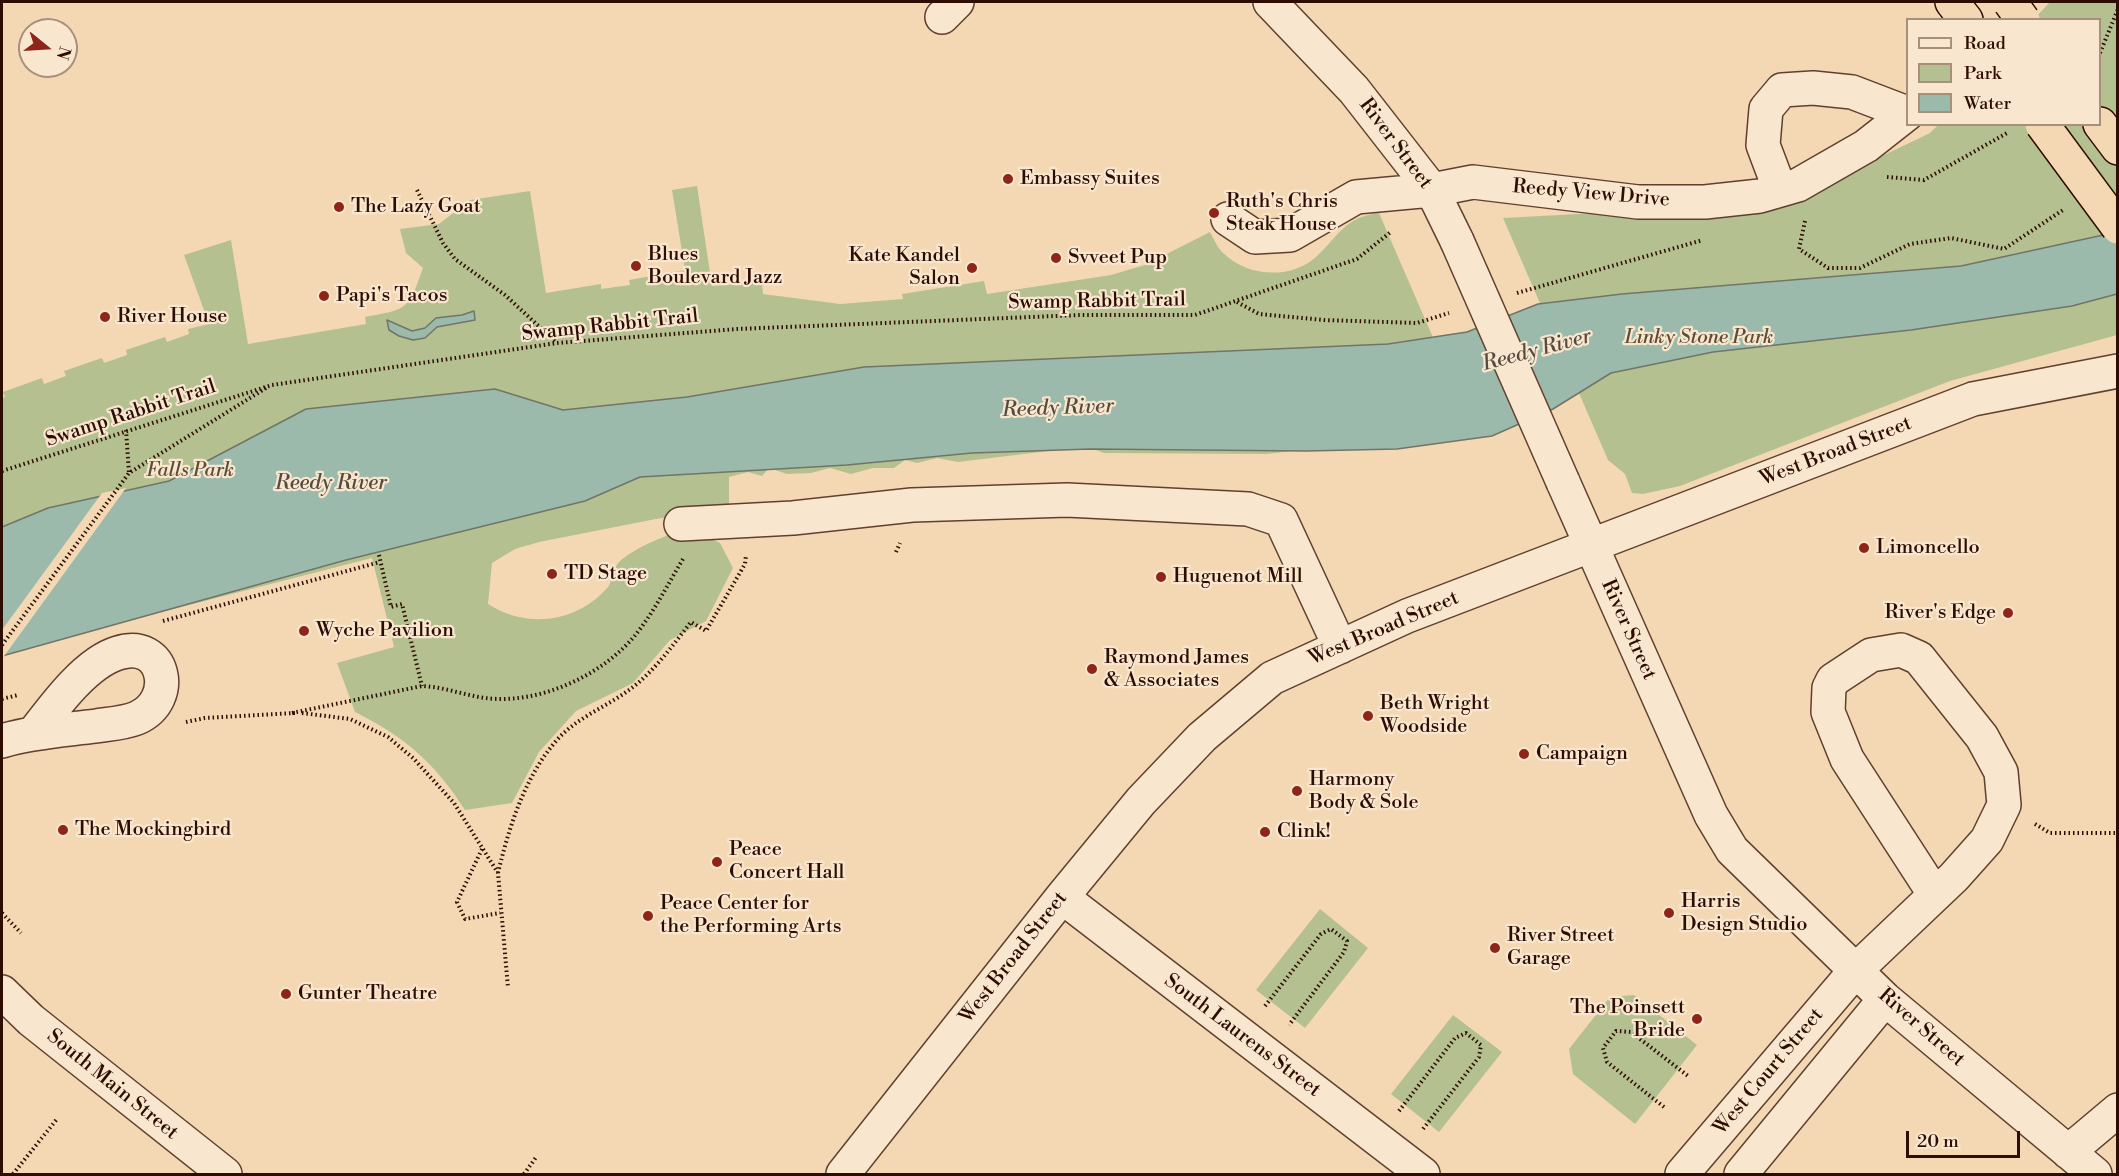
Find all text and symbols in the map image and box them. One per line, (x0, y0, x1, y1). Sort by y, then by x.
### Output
north arrow (18, 18, 78, 78)
legend (1906, 18, 2101, 126)
text: Road (1964, 32, 2006, 55)
text: N (52, 44, 75, 62)
text: Park (1964, 62, 2001, 85)
text: Water (1964, 92, 2011, 115)
street label: River Street (1353, 94, 1437, 194)
place label: Embassy Suites (1020, 167, 1160, 191)
marker: Embassy Suites (1001, 172, 1015, 186)
street label: Reedy View Drive (1511, 175, 1671, 213)
place label: Ruth's Chris Steak House (1226, 190, 1338, 237)
place label: The Lazy Goat (351, 195, 481, 219)
marker: The Lazy Goat (332, 200, 346, 214)
marker: Ruth's Chris Steak House (1207, 206, 1221, 220)
place label: Blues Boulevard Jazz (648, 243, 782, 290)
place label: Kate Kandel Salon (849, 244, 960, 291)
place label: Svveet Pup (1068, 246, 1167, 270)
marker: Svveet Pup (1049, 251, 1063, 265)
marker: Blues Boulevard Jazz (629, 259, 643, 273)
marker: Kate Kandel Salon (965, 261, 979, 275)
place label: Papi's Tacos (336, 284, 447, 308)
street label: Swamp Rabbit Trail (1008, 288, 1186, 316)
marker: Papi's Tacos (317, 289, 331, 303)
place label: River House (117, 305, 227, 329)
street label: Swamp Rabbit Trail (520, 305, 700, 347)
marker: River House (98, 310, 112, 324)
water label: Reedy River (1480, 324, 1594, 378)
park label: Linky Stone Park (1625, 326, 1773, 350)
street label: Swamp Rabbit Trail (43, 375, 219, 453)
water label: Reedy River (1002, 394, 1114, 424)
street label: West Broad Street (1757, 412, 1915, 492)
park label: Falls Park (146, 459, 234, 483)
water label: Reedy River (275, 471, 387, 497)
place label: Limoncello (1876, 536, 1980, 560)
marker: Limoncello (1857, 541, 1871, 555)
place label: TD Stage (564, 562, 647, 586)
place label: Huguenot Mill (1173, 565, 1303, 589)
marker: TD Stage (545, 567, 559, 581)
marker: Huguenot Mill (1154, 570, 1168, 584)
street label: River Street (1595, 576, 1661, 684)
street label: West Broad Street (1305, 587, 1463, 671)
place label: River's Edge (1884, 601, 1996, 625)
marker: River's Edge (2001, 606, 2015, 620)
place label: Wyche Pavilion (316, 619, 454, 643)
marker: Wyche Pavilion (297, 624, 311, 638)
place label: Raymond James & Associates (1104, 646, 1249, 693)
marker: Raymond James & Associates (1085, 662, 1099, 676)
place label: Beth Wright Woodside (1380, 692, 1490, 739)
marker: Beth Wright Woodside (1361, 709, 1375, 723)
place label: Campaign (1536, 742, 1628, 766)
marker: Campaign (1517, 747, 1531, 761)
place label: Harmony Body & Sole (1309, 768, 1419, 815)
marker: Harmony Body & Sole (1290, 784, 1304, 798)
place label: The Mockingbird (75, 818, 231, 842)
place label: Clink! (1277, 820, 1331, 844)
marker: The Mockingbird (56, 823, 70, 837)
marker: Clink! (1258, 825, 1272, 839)
place label: Peace Concert Hall (729, 838, 844, 885)
marker: Peace Concert Hall (710, 855, 724, 869)
street label: West Broad Street (955, 887, 1073, 1029)
place label: Harris Design Studio (1681, 890, 1808, 937)
place label: Peace Center for the Performing Arts (660, 892, 841, 939)
marker: Harris Design Studio (1662, 906, 1676, 920)
marker: Peace Center for the Performing Arts (641, 909, 655, 923)
place label: River Street Garage (1507, 924, 1614, 971)
marker: River Street Garage (1488, 941, 1502, 955)
street label: South Laurens Street (1159, 969, 1325, 1103)
place label: Gunter Theatre (298, 982, 437, 1006)
street label: River Street (1873, 984, 1969, 1072)
marker: Gunter Theatre (279, 987, 293, 1001)
place label: The Poinsett Bride (1570, 996, 1685, 1043)
street label: West Court Street (1709, 1004, 1829, 1140)
marker: The Poinsett Bride (1690, 1012, 1704, 1026)
street label: South Main Street (41, 1025, 183, 1145)
scale bar (1909, 1119, 2023, 1157)
text: 20 m (1917, 1130, 1959, 1153)

